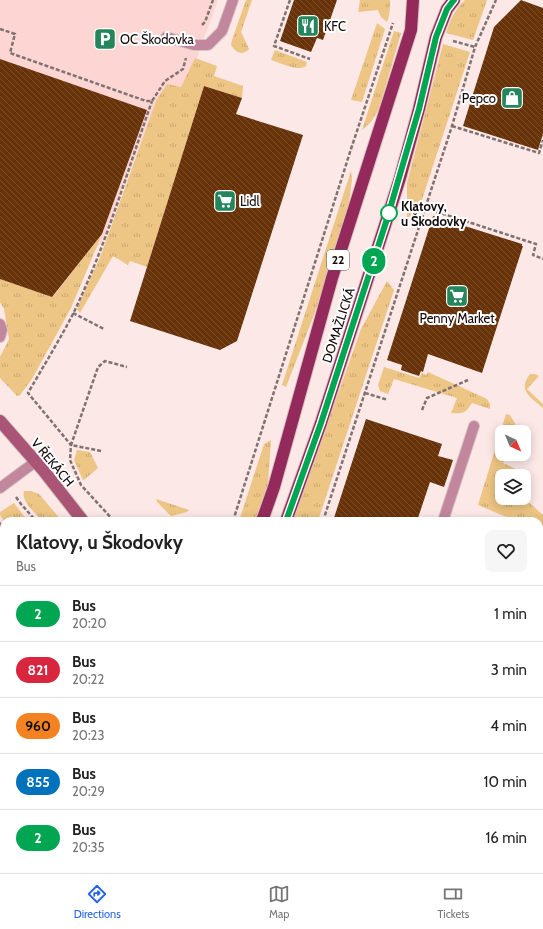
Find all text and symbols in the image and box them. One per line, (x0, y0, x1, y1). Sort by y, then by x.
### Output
restaurant icon: KFC (295, 13, 321, 39)
place label: KFC (324, 18, 346, 34)
parking icon: OC Škodovka (92, 26, 118, 52)
place label: OC Škodovka (120, 30, 195, 47)
shop icon: Pepco (499, 85, 525, 111)
place label: Pepco (462, 90, 496, 106)
supermarket icon: Lidl (212, 188, 238, 214)
place label: Lidl (240, 193, 260, 209)
place label: Klatovy, u Škodovky (401, 198, 466, 229)
marker: Klatovy, u Škodovky (380, 204, 398, 222)
line badge: 2 (361, 248, 387, 274)
road number: 22 (327, 250, 349, 270)
text: 2 (370, 252, 378, 270)
supermarket icon: Penny Market (444, 283, 470, 309)
street label: DOMAŽLICKÁ (317, 285, 358, 365)
place label: Penny Market (419, 310, 495, 326)
north arrow (495, 425, 531, 461)
map controls (495, 425, 531, 505)
street label: V ŘEKÁCH (28, 434, 79, 489)
button: layers (495, 469, 531, 505)
button: heart (485, 530, 527, 572)
text: Klatovy, u Škodovky (16, 531, 183, 554)
text: Bus (16, 558, 36, 574)
text: Bus (72, 597, 96, 615)
text: 2 (34, 605, 42, 623)
text: 1 min (494, 605, 527, 623)
text: 20:20 (72, 615, 106, 631)
text: Bus (72, 653, 96, 671)
text: 821 (27, 661, 49, 679)
text: 3 min (491, 661, 527, 679)
text: 20:22 (72, 671, 104, 687)
text: Bus (72, 709, 96, 727)
text: 960 (25, 717, 51, 735)
text: 4 min (490, 717, 527, 735)
text: 20:23 (72, 727, 104, 743)
text: Bus (72, 765, 96, 783)
text: 855 (26, 773, 50, 791)
text: 10 min (484, 773, 527, 791)
text: 20:29 (72, 783, 105, 799)
text: Bus (72, 821, 96, 839)
text: 2 (34, 829, 42, 847)
text: 16 min (485, 829, 527, 847)
text: 20:35 (72, 839, 105, 855)
tab: Directions (74, 883, 121, 921)
tab: Map (268, 883, 290, 921)
tab: Tickets (438, 883, 469, 921)

